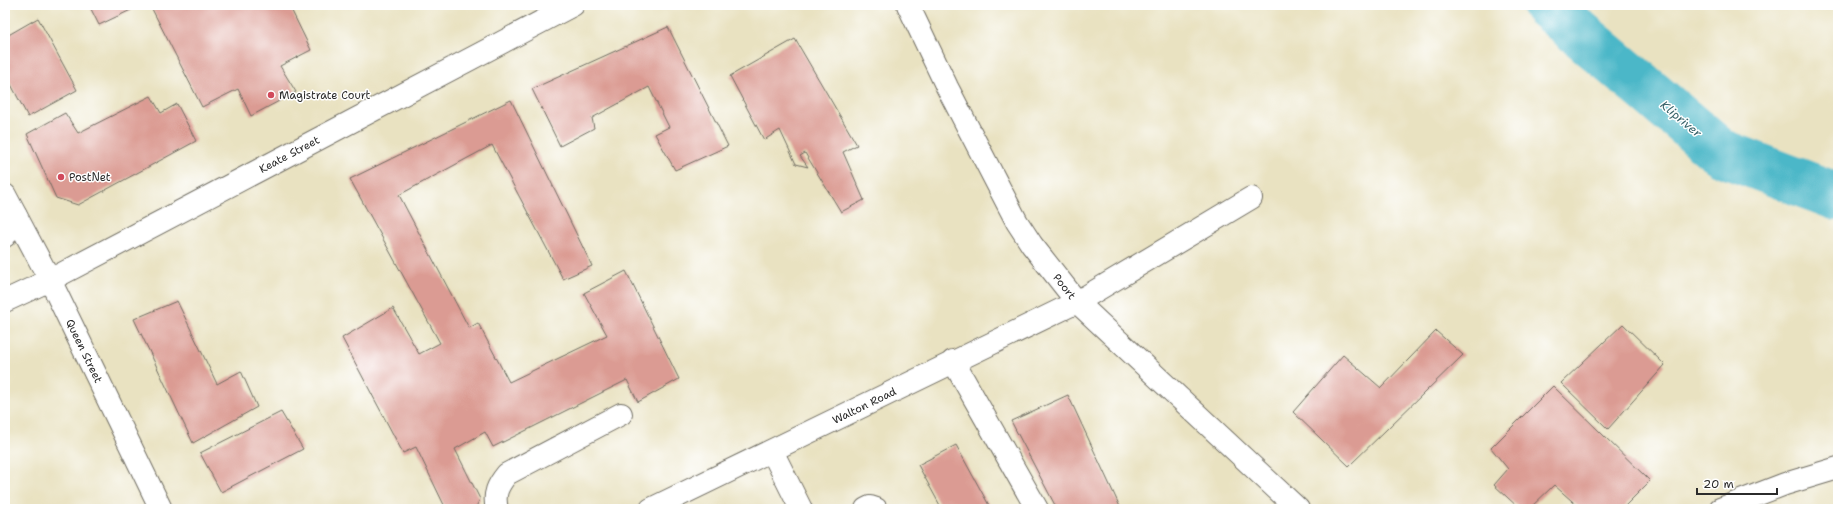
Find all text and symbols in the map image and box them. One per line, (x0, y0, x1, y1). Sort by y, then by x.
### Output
place label: Magistrate Court (279, 88, 371, 103)
marker: Magistrate Court (266, 90, 276, 100)
water label: Klipriver (1657, 97, 1705, 141)
street label: Keate Street (257, 132, 323, 177)
place label: PostNet (69, 170, 111, 185)
marker: PostNet (56, 172, 66, 182)
street label: Poort (1049, 271, 1079, 303)
street label: Queen Street (62, 317, 106, 386)
street label: Walton Road (830, 384, 899, 428)
scale bar (1697, 470, 1777, 496)
text: 20 m (1703, 476, 1734, 492)

